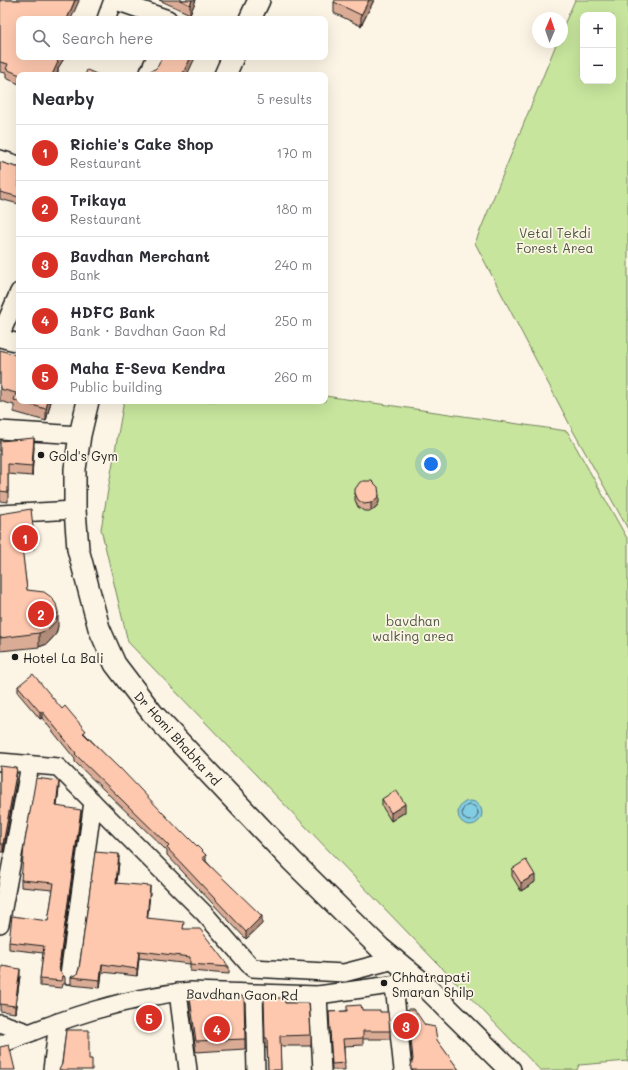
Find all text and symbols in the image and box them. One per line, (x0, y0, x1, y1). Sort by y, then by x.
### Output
north arrow (532, 12, 568, 48)
map controls (580, 12, 616, 84)
button: + (580, 12, 616, 48)
search box (16, 16, 328, 60)
icon: search (30, 27, 52, 49)
text: Search here (62, 28, 153, 48)
button: − (580, 48, 616, 84)
text: Nearby (32, 87, 94, 109)
text: 5 results (257, 90, 312, 107)
text: Richie's Cake Shop (70, 134, 214, 154)
text: 1 (42, 144, 48, 161)
text: 170 m (276, 144, 312, 161)
text: Restaurant (70, 154, 141, 171)
text: Trikaya (70, 190, 126, 210)
text: 2 (41, 200, 49, 217)
text: 180 m (276, 200, 312, 217)
text: Restaurant (70, 210, 141, 227)
park label: Vetal Tekdi Forest Area (516, 224, 594, 256)
text: Bavdhan Merchant (70, 246, 210, 266)
text: 3 (41, 256, 49, 273)
text: 240 m (275, 256, 312, 273)
text: Bank (70, 266, 100, 283)
text: HDFC Bank (70, 302, 155, 322)
text: 4 (41, 312, 49, 329)
text: 250 m (275, 312, 312, 329)
text: Bank · Bavdhan Gaon Rd (70, 322, 226, 339)
text: Maha E-Seva Kendra (70, 358, 226, 378)
text: 5 (41, 368, 49, 385)
text: 260 m (274, 368, 312, 385)
text: Public building (70, 378, 162, 395)
place label: Gold's Gym (49, 447, 118, 464)
marker: Gold's Gym (36, 450, 46, 460)
your location (421, 454, 441, 474)
pin: 1 (12, 523, 38, 553)
pin: 2 (28, 599, 54, 629)
park label: bavdhan walking area (372, 612, 454, 644)
place label: Hotel La Bali (23, 649, 104, 666)
marker: Hotel La Bali (10, 652, 20, 662)
street label: Dr Homi Bhabha rd (131, 687, 225, 789)
place label: Chhatrapati Smaran Shilp (392, 968, 474, 1000)
marker: Chhatrapati Smaran Shilp (379, 978, 389, 988)
street label: Bavdhan Gaon Rd (186, 985, 298, 1003)
pin: 5 (136, 1003, 162, 1033)
pin: 3 (393, 1011, 419, 1041)
pin: 4 (204, 1014, 230, 1044)

